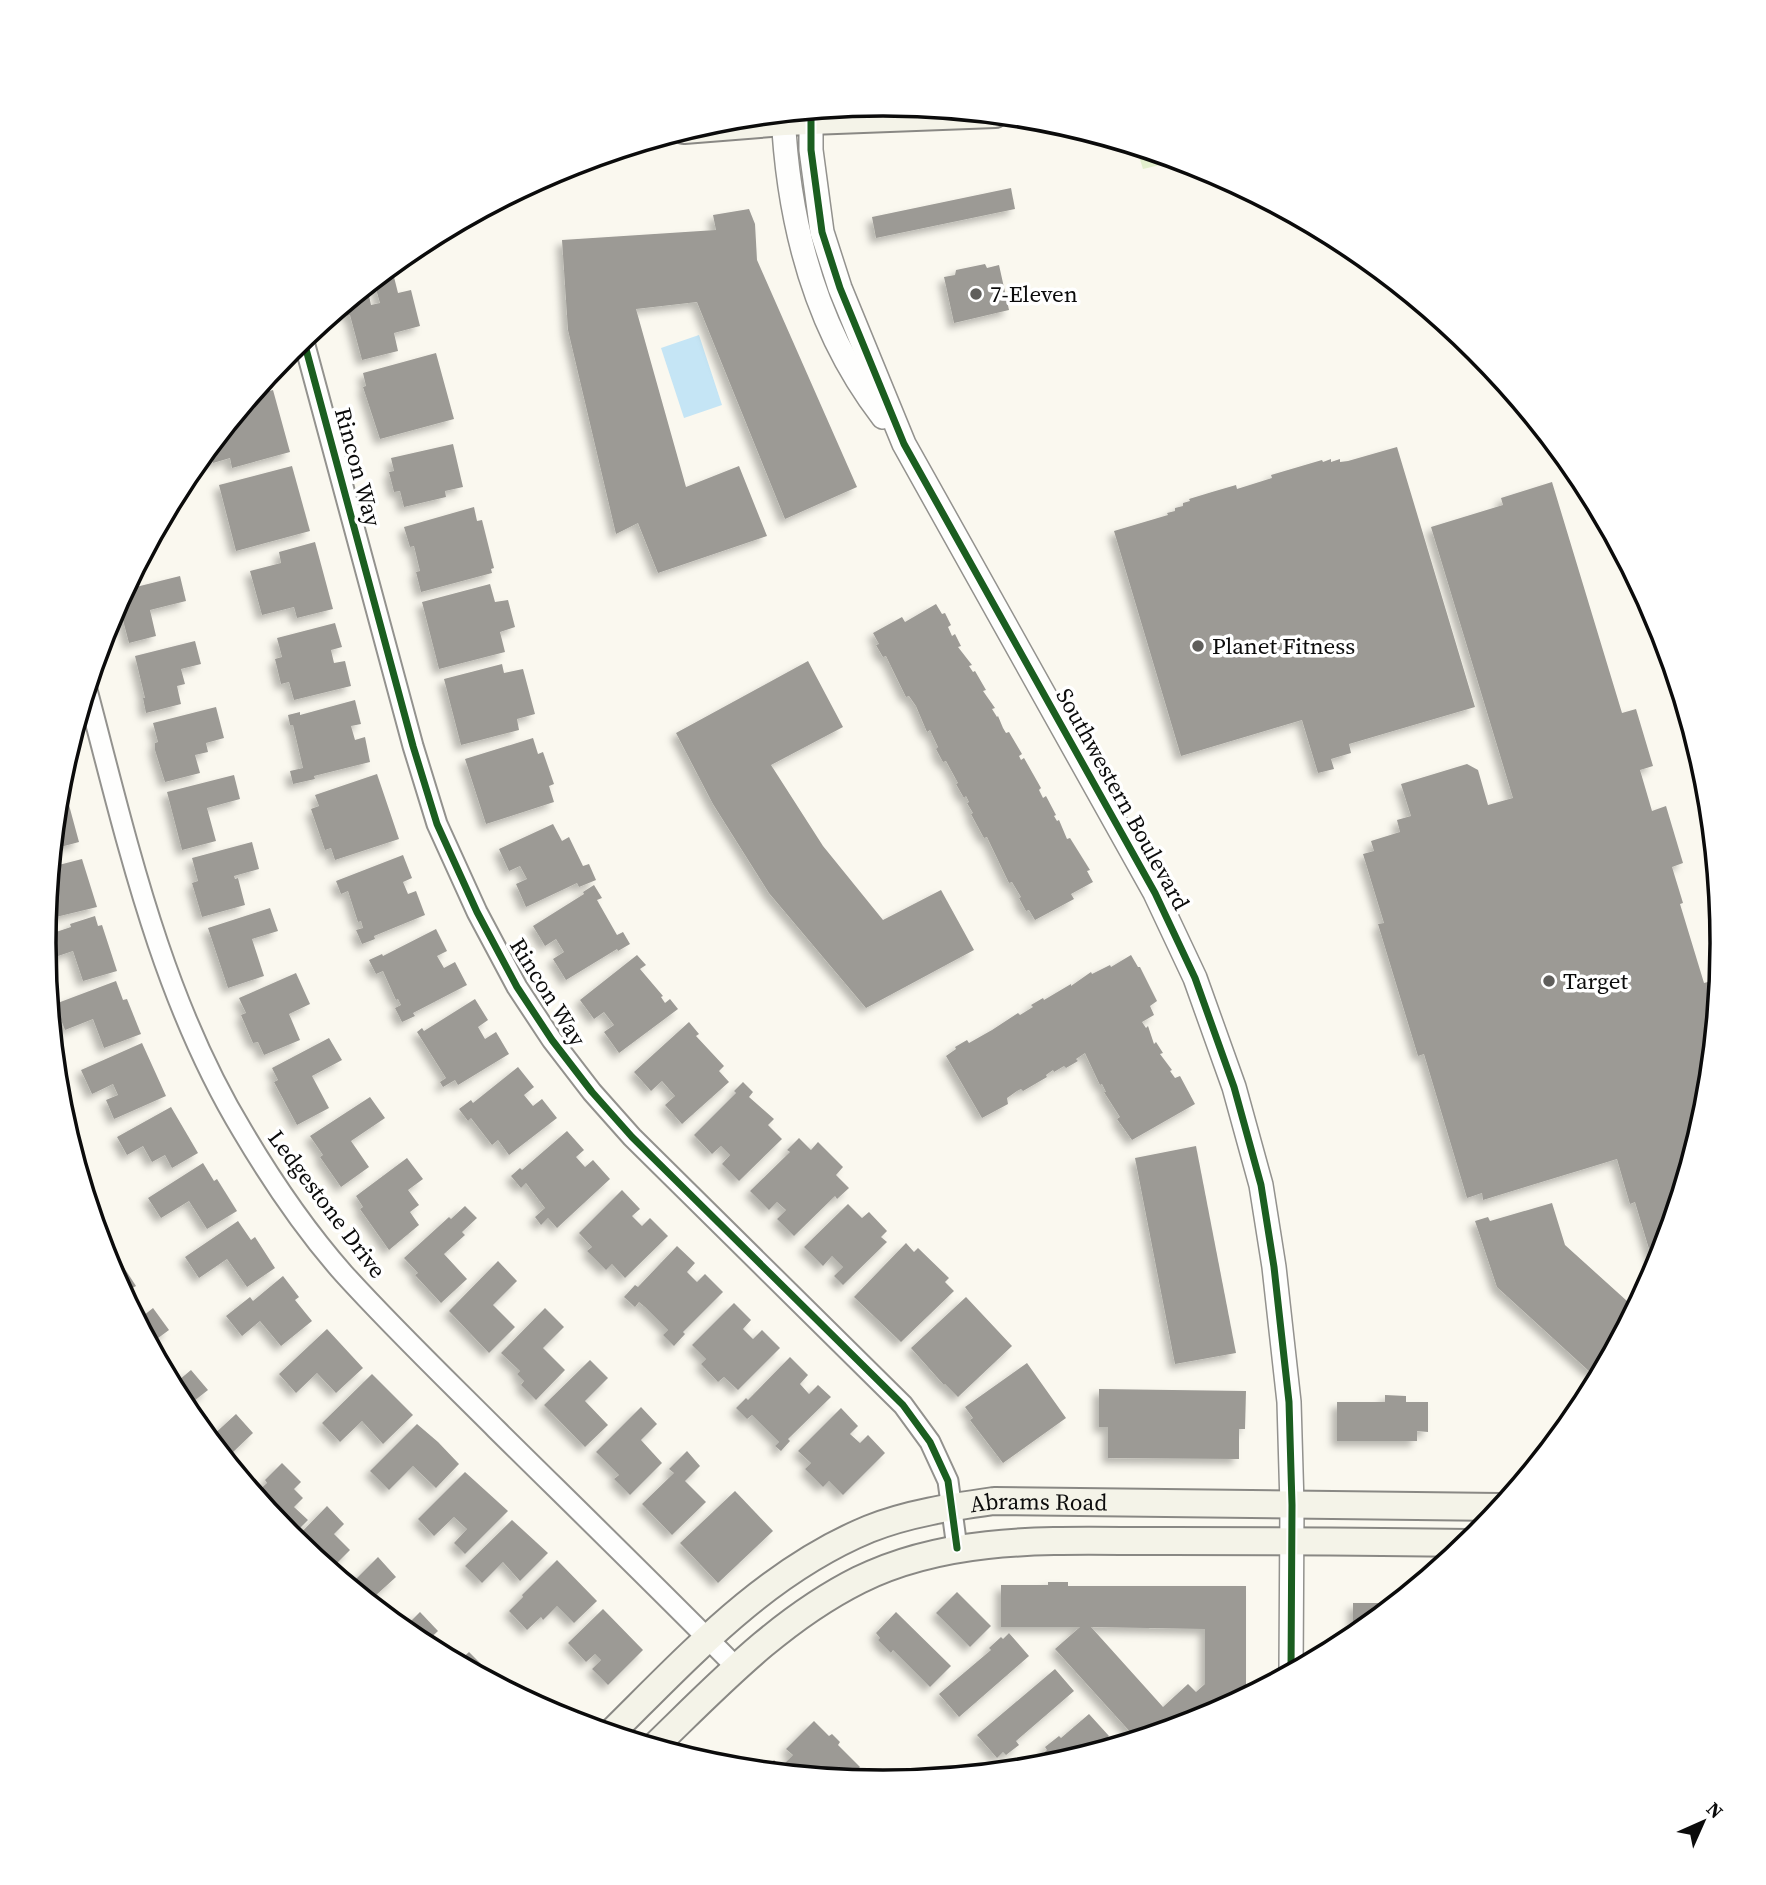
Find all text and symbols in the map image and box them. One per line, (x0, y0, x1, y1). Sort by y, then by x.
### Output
place label: 7-Eleven (990, 278, 1078, 310)
marker: 7-Eleven (968, 286, 984, 302)
street label: Rincon Way (327, 404, 389, 530)
place label: Planet Fitness (1212, 630, 1355, 662)
marker: Planet Fitness (1190, 638, 1206, 654)
street label: Southwestern Boulevard (1049, 682, 1197, 916)
street label: Rincon Way (502, 932, 594, 1052)
place label: Target (1563, 965, 1628, 997)
marker: Target (1541, 973, 1557, 989)
street label: Ledgestone Drive (261, 1123, 393, 1285)
street label: Abrams Road (967, 1485, 1107, 1520)
north arrow (1668, 1787, 1738, 1857)
text: N (1701, 1796, 1729, 1824)

